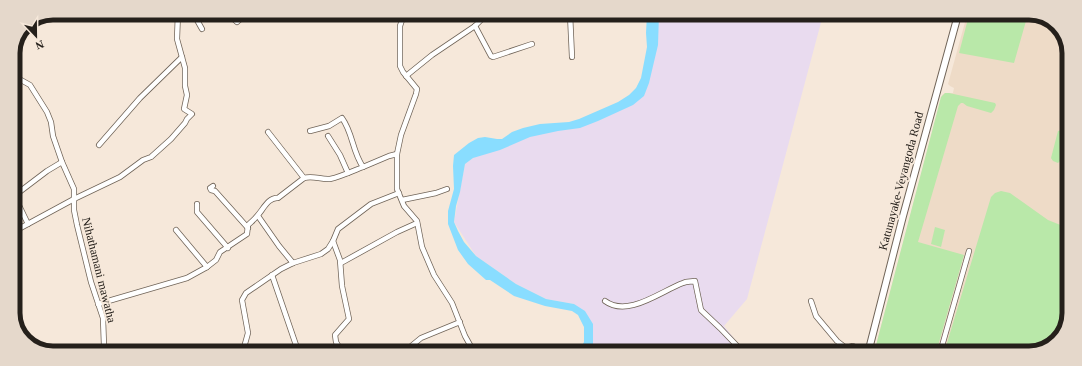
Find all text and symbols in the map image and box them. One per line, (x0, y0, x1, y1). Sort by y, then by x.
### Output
north arrow (16, 16, 56, 56)
text: N (34, 38, 46, 52)
street label: Katunayake-Veyangoda Road (876, 110, 926, 252)
street label: Nihathamani mawatha (79, 216, 119, 325)

